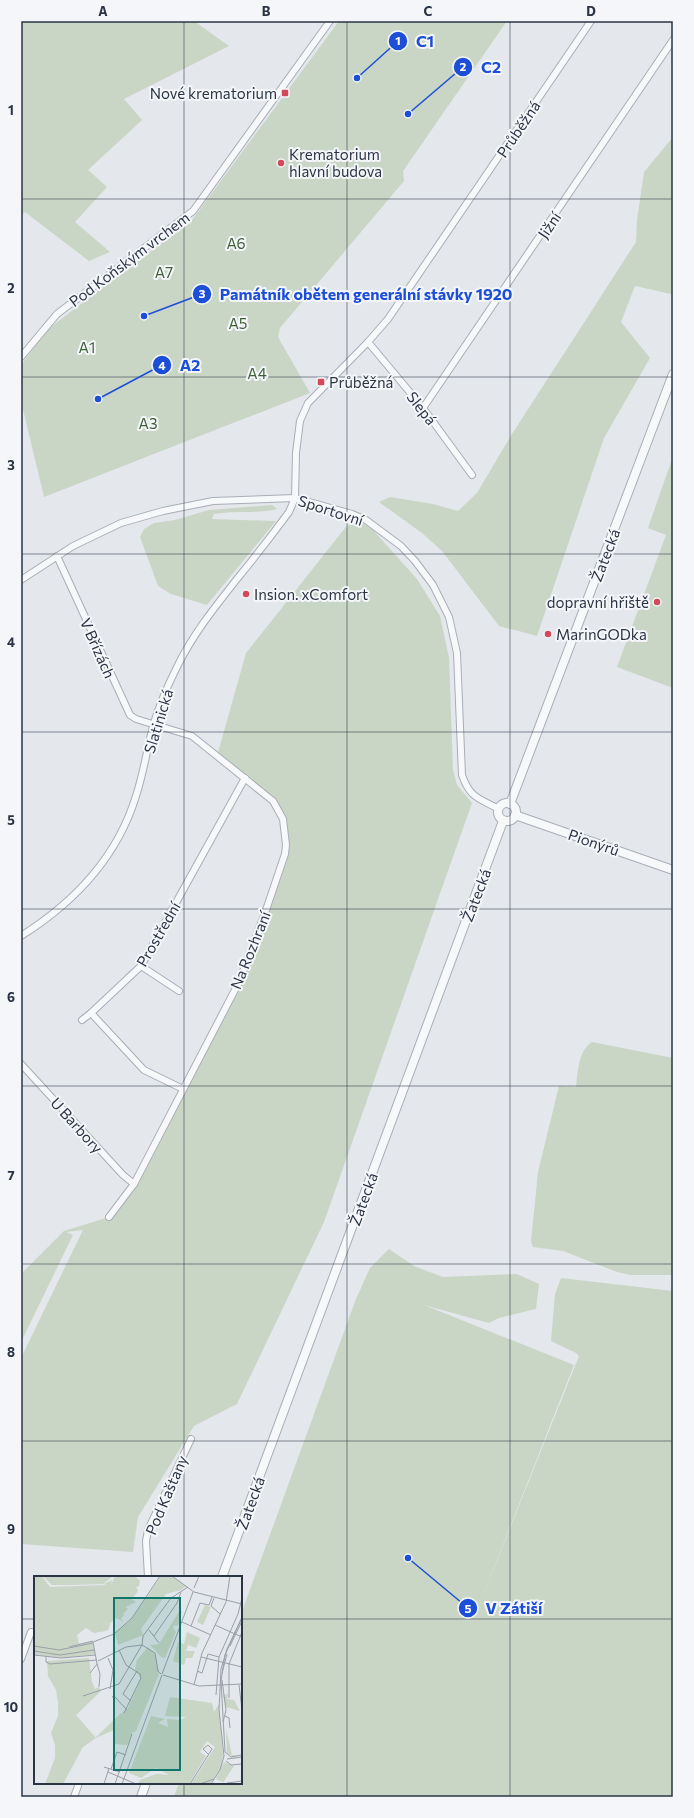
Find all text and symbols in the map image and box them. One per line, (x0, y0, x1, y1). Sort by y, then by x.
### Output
text: A (98, 3, 108, 19)
text: B (262, 3, 271, 19)
text: C (424, 3, 433, 19)
text: D (586, 3, 596, 19)
callout: C1 (388, 27, 442, 55)
text: C1 (416, 31, 434, 50)
text: 1 (395, 33, 401, 47)
callout: C2 (453, 53, 509, 81)
text: C2 (481, 57, 501, 76)
text: 2 (460, 59, 467, 73)
place label: Nové krematorium (150, 84, 277, 102)
marker: Nové krematorium (280, 88, 290, 98)
street label: Průběžná (493, 97, 543, 161)
text: 1 (8, 102, 14, 118)
place label: Krematorium hlavní budova (289, 145, 382, 180)
marker: Krematorium hlavní budova (276, 158, 286, 168)
street label: Jižní (534, 207, 565, 242)
street label: Pod Koňským vrchem (65, 208, 193, 310)
park label: A6 (226, 234, 246, 252)
park label: A7 (155, 263, 173, 281)
text: 2 (7, 280, 15, 296)
callout: Památník obětem generální stávky 1920 (192, 280, 521, 308)
text: Památník obětem generální stávky 1920 (220, 284, 512, 303)
text: 3 (199, 286, 206, 300)
park label: A5 (229, 314, 247, 332)
park label: A1 (79, 338, 95, 356)
callout: A2 (152, 351, 208, 379)
text: A2 (180, 355, 200, 374)
text: 4 (158, 358, 166, 372)
park label: A4 (247, 364, 267, 382)
place label: Průběžná (329, 373, 393, 391)
marker: Průběžná (316, 377, 326, 387)
street label: Slepá (403, 388, 441, 428)
park label: A3 (139, 414, 157, 432)
text: 3 (7, 457, 15, 473)
street label: Sportovní (296, 491, 367, 529)
street label: Žatecká (586, 526, 623, 584)
place label: Insion. xComfort (254, 585, 368, 603)
marker: Insion. xComfort (241, 589, 251, 599)
place label: dopravní hřiště (547, 593, 649, 611)
marker: dopravní hřiště (652, 597, 662, 607)
street label: V Břízách (77, 615, 119, 681)
place label: MarinGODka (556, 625, 647, 643)
marker: MarinGODka (543, 629, 553, 639)
text: 4 (7, 634, 15, 650)
street label: Slatinická (140, 687, 176, 755)
text: 5 (7, 812, 15, 828)
street label: Pionýrů (566, 825, 622, 859)
street label: Žatecká (457, 866, 494, 924)
street label: Prostřední (132, 897, 184, 970)
street label: Na Rozhraní (226, 907, 274, 992)
text: 6 (7, 989, 15, 1005)
street label: U Barbory (47, 1093, 107, 1157)
text: 7 (7, 1167, 15, 1183)
street label: Žatecká (344, 1170, 381, 1228)
text: 8 (7, 1344, 15, 1360)
street label: Pod Kaštany (141, 1452, 191, 1537)
street label: Žatecká (231, 1474, 268, 1532)
text: 9 (7, 1521, 15, 1537)
inset map (34, 1576, 242, 1784)
callout: V Zátiší (458, 1594, 550, 1622)
text: V Zátiší (486, 1598, 544, 1617)
text: 5 (465, 1601, 472, 1615)
text: 10 (4, 1699, 19, 1715)

